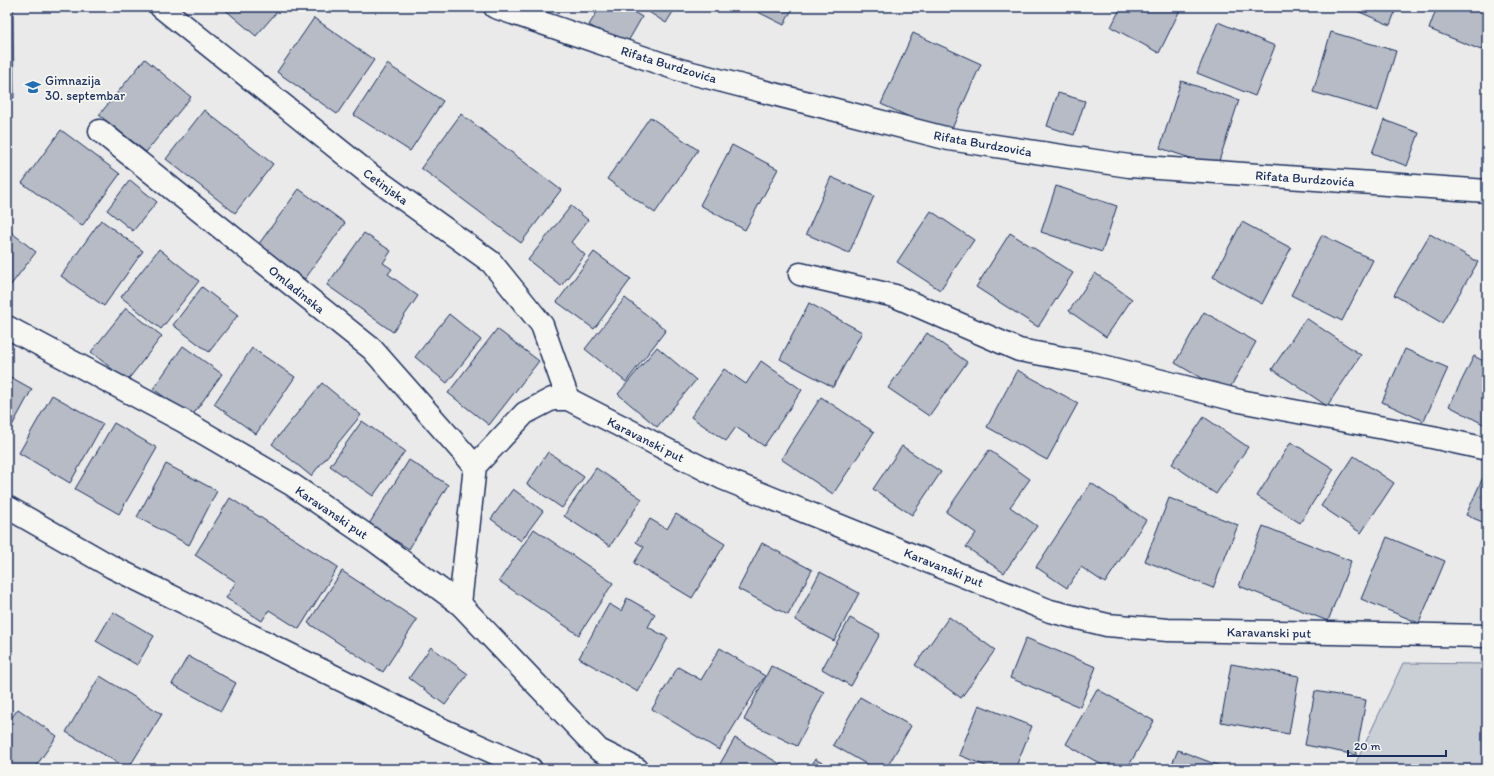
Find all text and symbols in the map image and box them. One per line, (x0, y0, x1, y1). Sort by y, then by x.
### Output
street label: Rifata Burdzovića (619, 43, 719, 86)
place label: Gimnazija 30. septembar (45, 73, 126, 103)
school or university icon: Gimnazija 30. septembar (24, 78, 42, 96)
street label: Rifata Burdzovića (933, 127, 1034, 160)
street label: Cetinjska (360, 165, 411, 208)
street label: Rifata Burdzovića (1255, 168, 1355, 189)
street label: Omladinska (266, 262, 328, 317)
street label: Karavanski put (605, 414, 687, 465)
street label: Karavanski put (293, 483, 371, 542)
street label: Karavanski put (902, 545, 986, 590)
street label: Karavanski put (1227, 624, 1311, 641)
scale bar (1348, 732, 1446, 758)
text: 20 m (1354, 739, 1381, 753)

